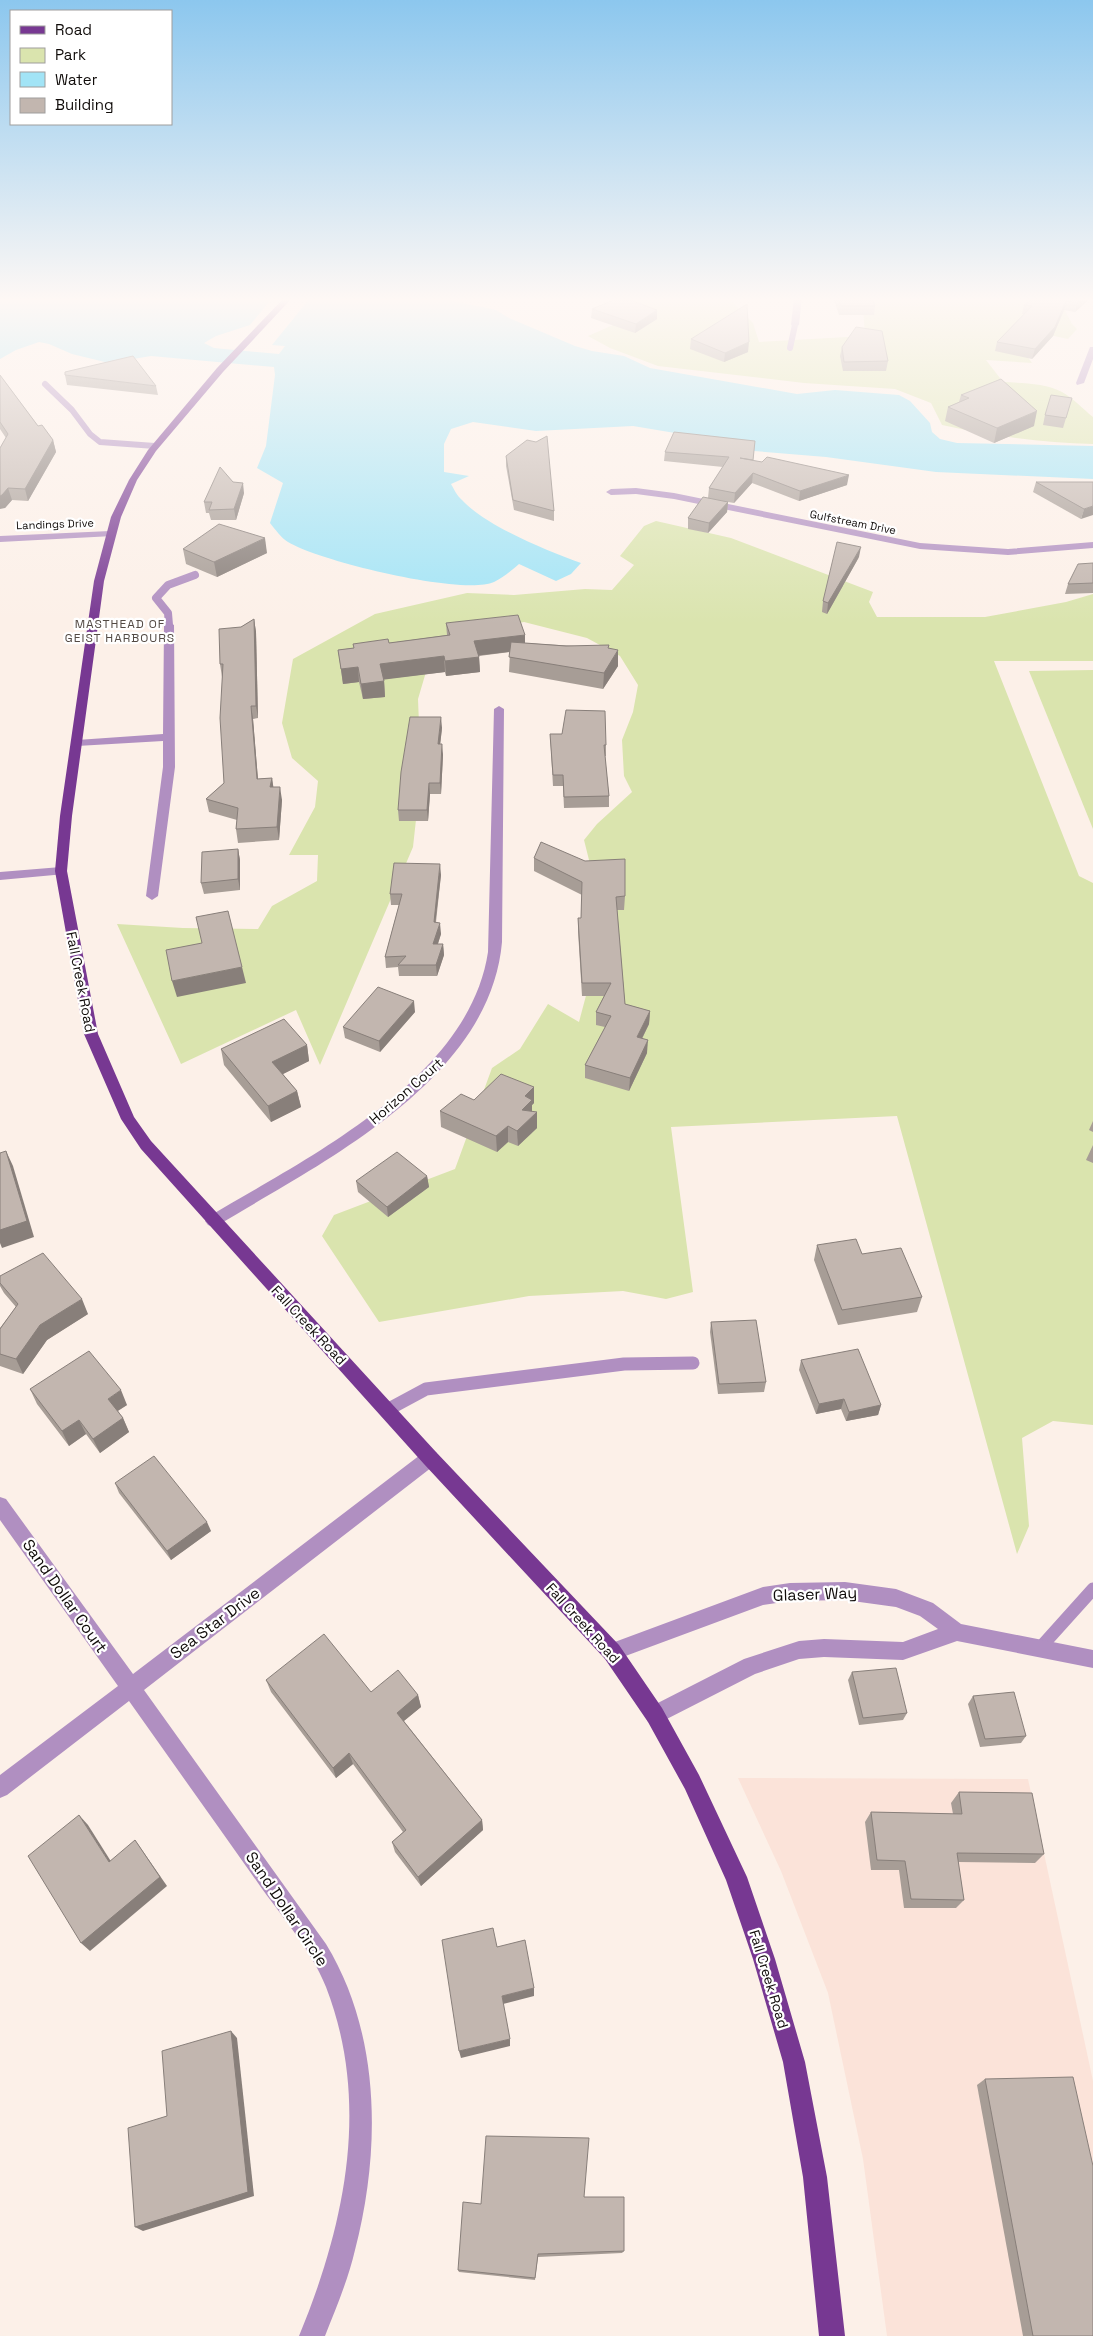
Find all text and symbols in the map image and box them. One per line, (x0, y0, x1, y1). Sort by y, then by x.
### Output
legend (10, 10, 172, 125)
text: Road (55, 20, 92, 39)
text: Park (55, 45, 86, 64)
text: Water (55, 70, 98, 89)
text: Building (55, 95, 114, 114)
street label: Gulfstream Drive (809, 507, 897, 537)
street label: Landings Drive (16, 516, 94, 532)
district label: MASTHEAD OF GEIST HARBOURS (65, 616, 175, 646)
street label: Fall Creek Road (62, 930, 100, 1034)
street label: Horizon Court (365, 1054, 447, 1128)
street label: Fall Creek Road (268, 1282, 350, 1368)
street label: Sand Dollar Court (18, 1535, 112, 1657)
street label: Fall Creek Road (542, 1579, 624, 1667)
street label: Sea Star Drive (166, 1582, 264, 1664)
street label: Glaser Way (773, 1582, 857, 1606)
street label: Sand Dollar Circle (241, 1848, 333, 1970)
street label: Fall Creek Road (745, 1928, 793, 2030)

